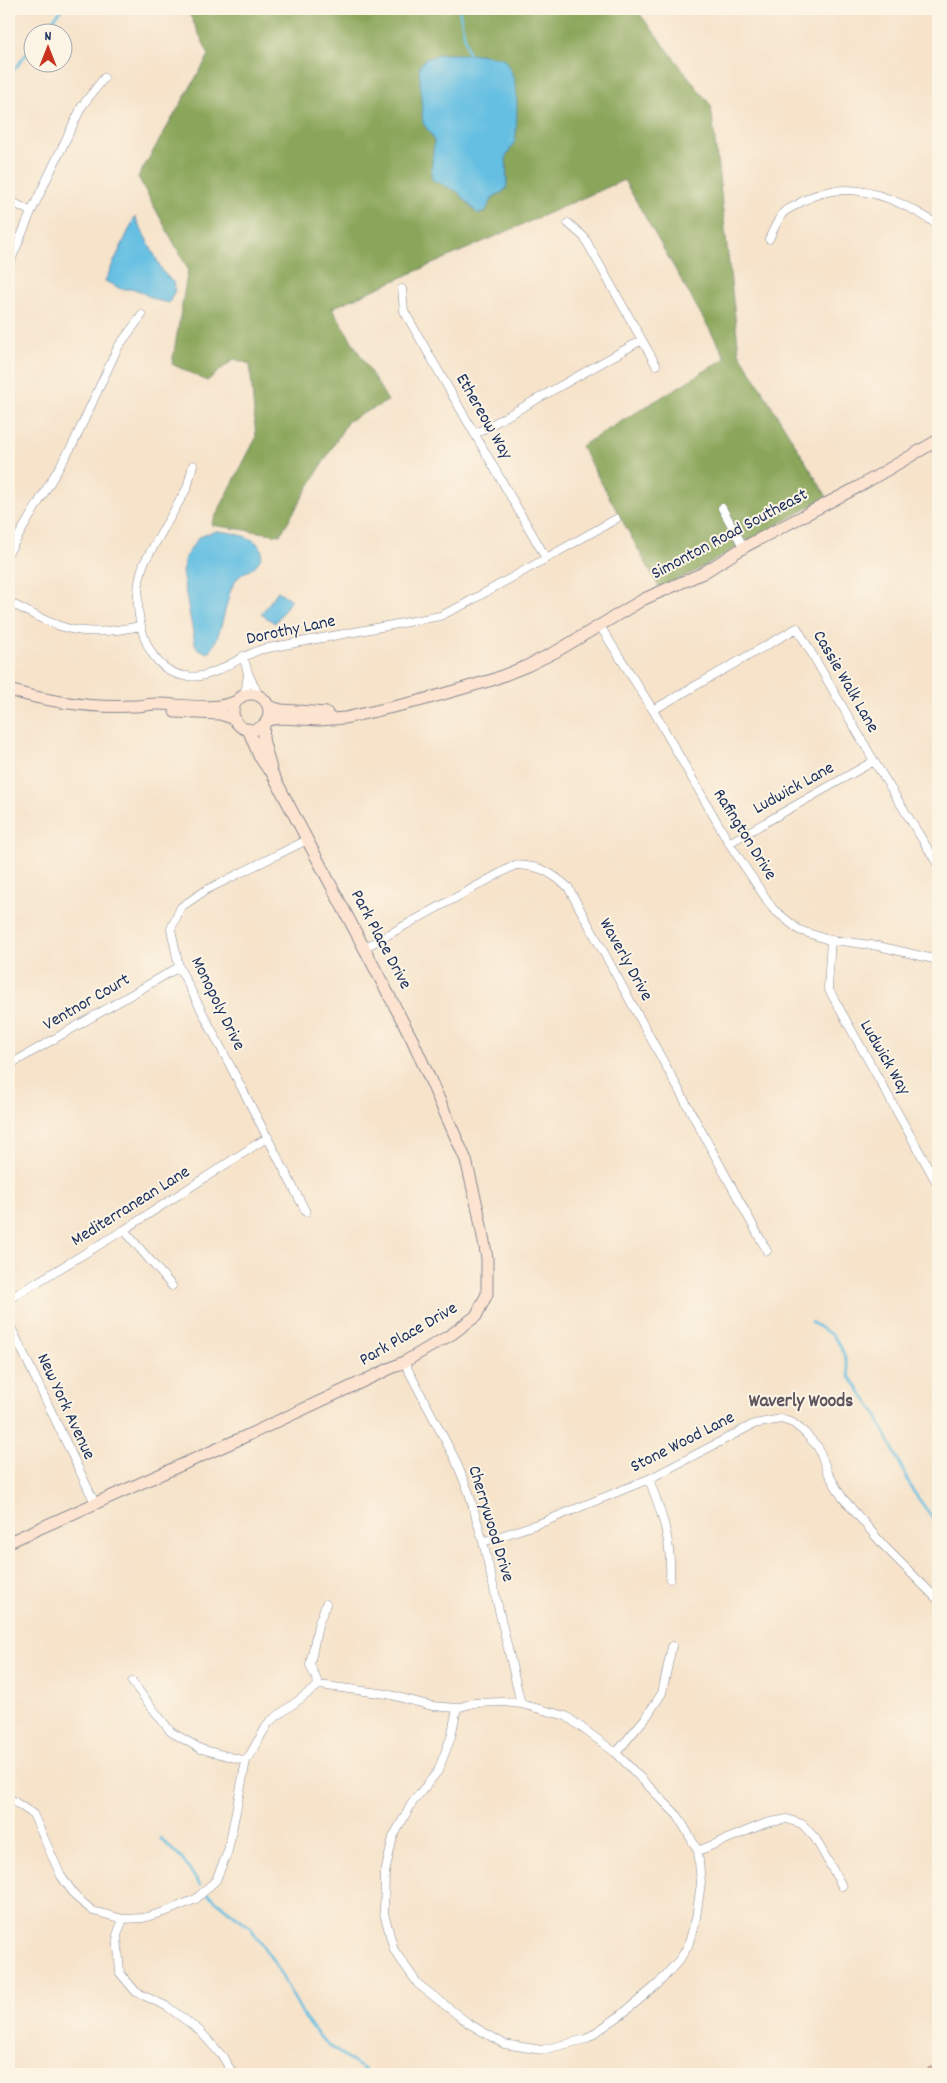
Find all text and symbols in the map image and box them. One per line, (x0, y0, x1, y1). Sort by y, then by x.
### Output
north arrow (22, 22, 72, 72)
text: N (45, 27, 52, 47)
street label: Ethereow Way (448, 369, 518, 465)
street label: Simonton Road Southeast (647, 483, 813, 587)
street label: Dorothy Lane (244, 609, 338, 653)
street label: Cassie Walk Lane (806, 626, 884, 738)
street label: Ludwick Lane (749, 756, 839, 822)
street label: Rafington Drive (706, 784, 782, 886)
street label: Park Place Drive (343, 886, 417, 994)
street label: Waverly Drive (592, 914, 658, 1006)
street label: Monopoly Drive (184, 953, 251, 1055)
street label: Ventnor Court (39, 968, 135, 1038)
street label: Ludwick Way (852, 1016, 916, 1101)
street label: Mediterranean Lane (67, 1160, 195, 1254)
street label: Park Place Drive (355, 1297, 463, 1373)
street label: New York Avenue (29, 1350, 101, 1464)
district label: Waverly Woods (749, 1389, 853, 1416)
street label: Stone Wood Lane (627, 1406, 739, 1480)
street label: Cherrywood Drive (460, 1463, 520, 1585)

